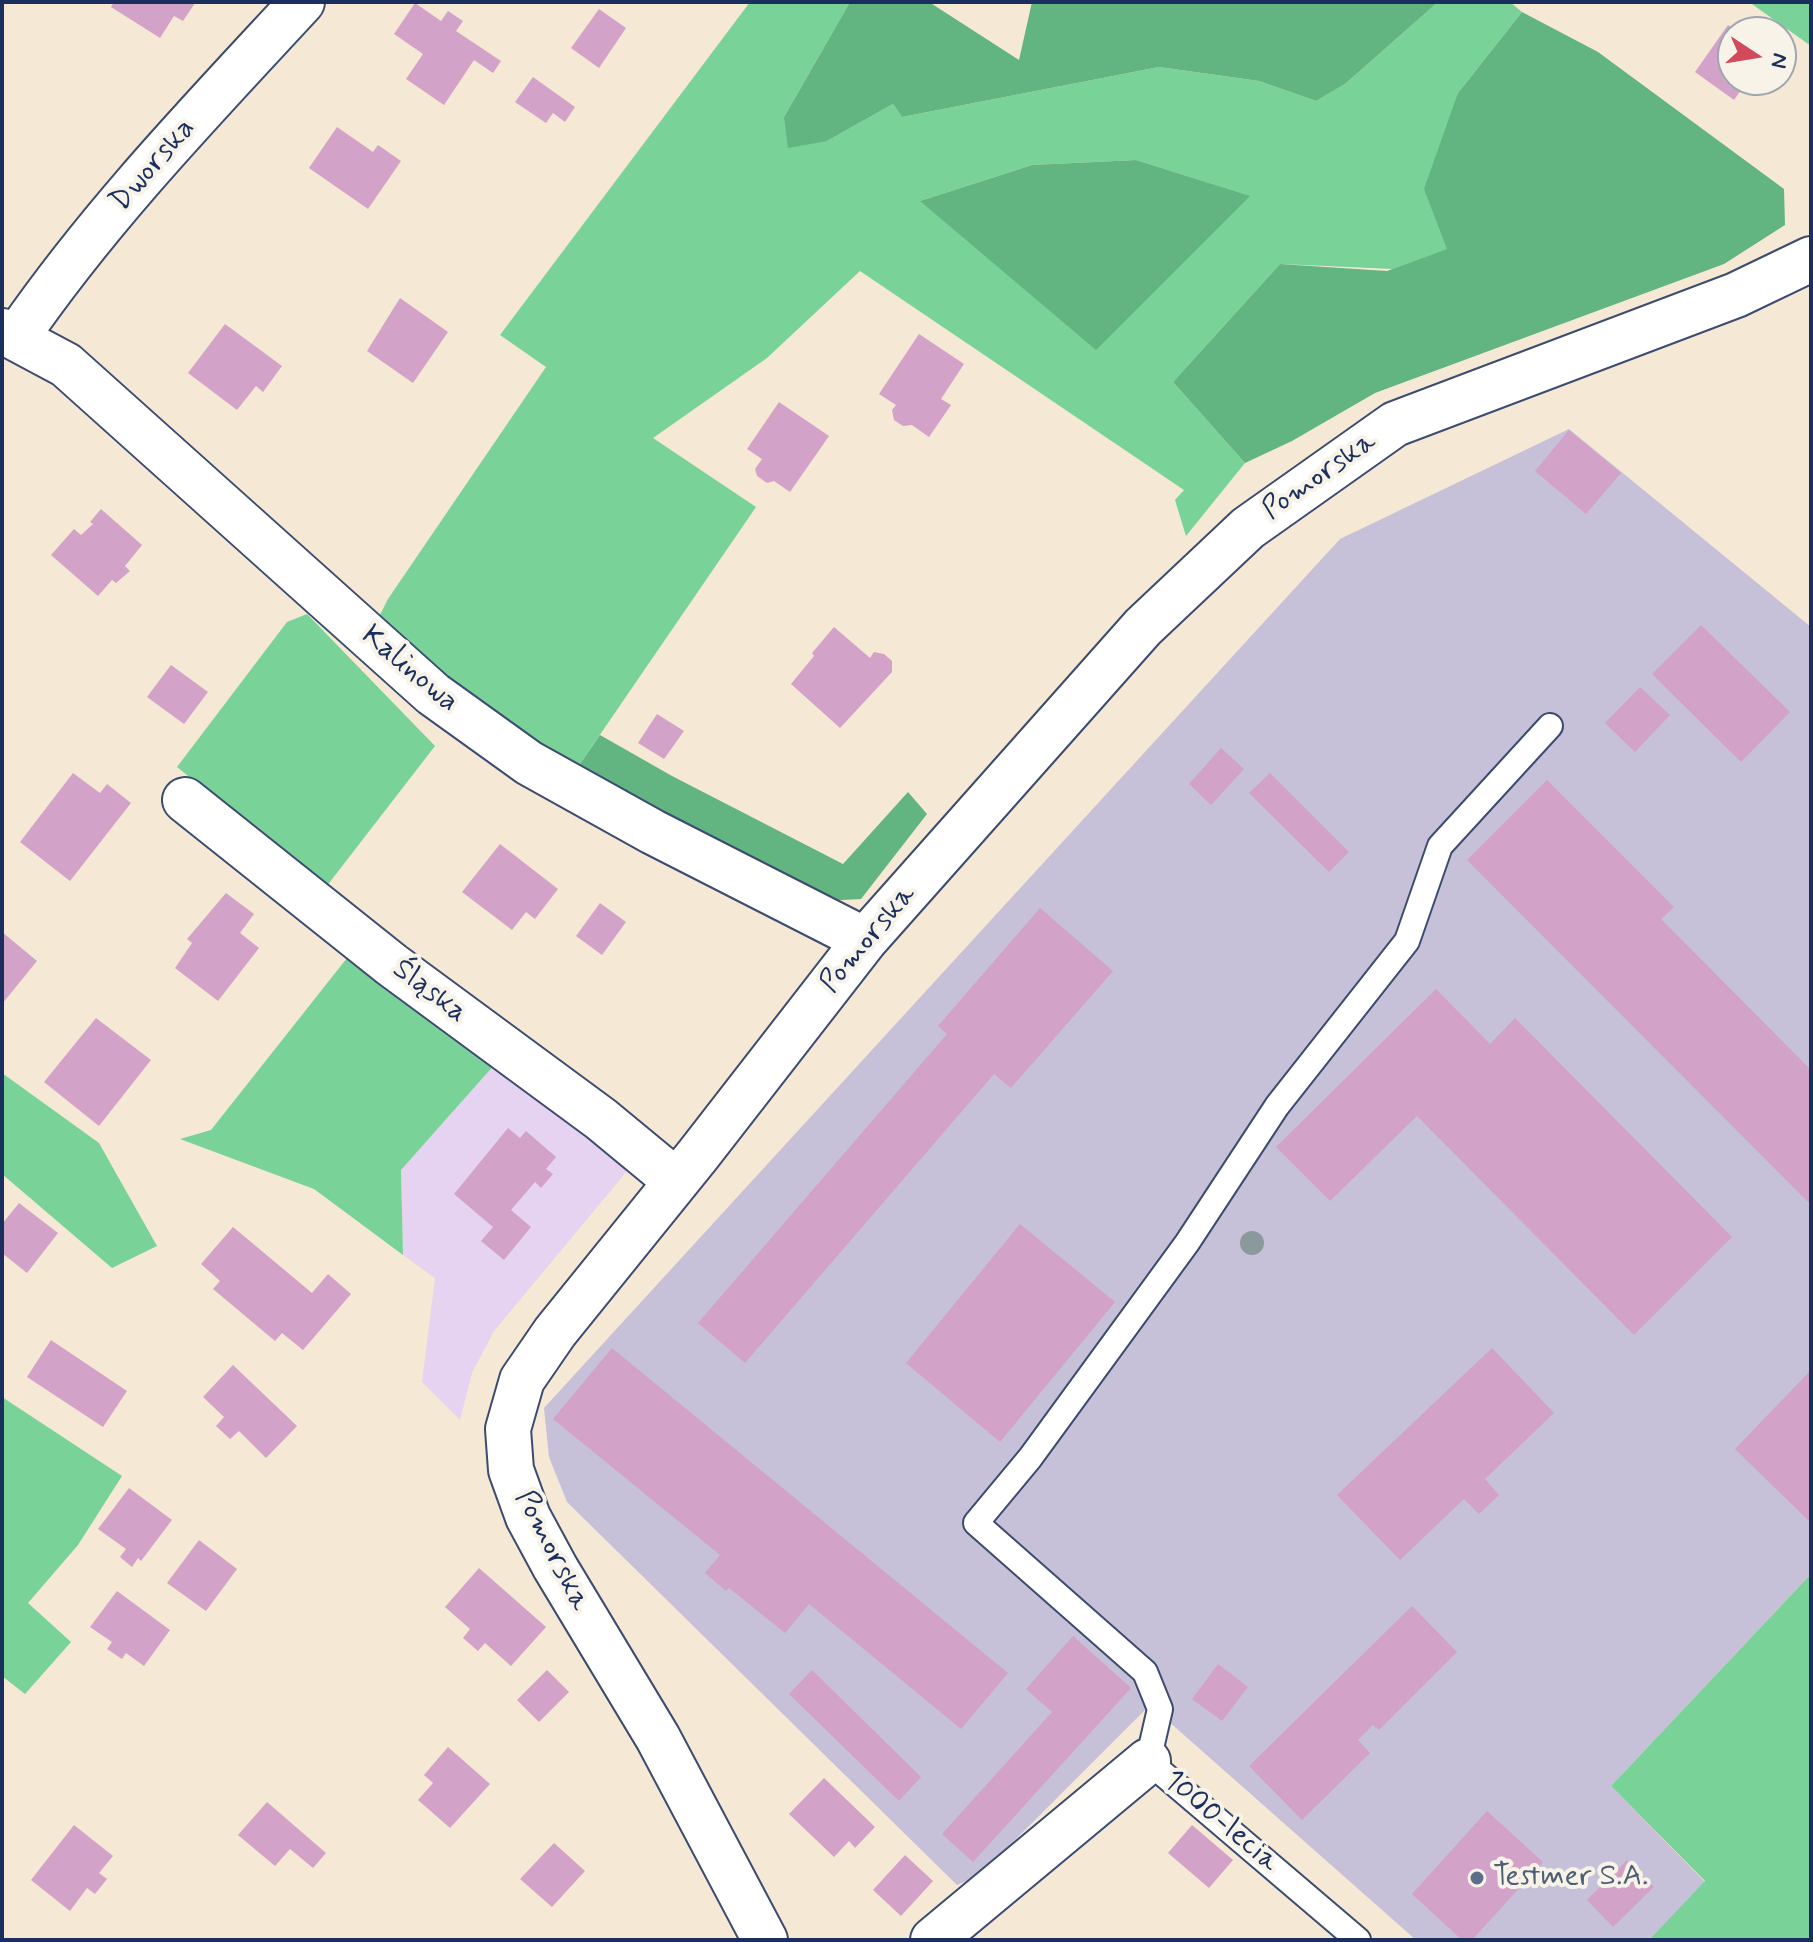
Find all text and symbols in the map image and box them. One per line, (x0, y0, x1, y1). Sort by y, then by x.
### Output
north arrow (1717, 16, 1797, 96)
text: N (1763, 50, 1794, 71)
street label: Dworska (104, 112, 204, 220)
street label: Pomorska (1256, 425, 1384, 529)
street label: Kalinowa (353, 619, 465, 721)
street label: Pomorska (813, 879, 925, 1001)
street label: Śląska (384, 952, 474, 1032)
street label: Pomorska (505, 1485, 597, 1617)
street label: 1000-lecia (1155, 1763, 1285, 1881)
place label: Testmer S.A. (1493, 1860, 1648, 1896)
marker: Testmer S.A. (1468, 1869, 1486, 1887)

